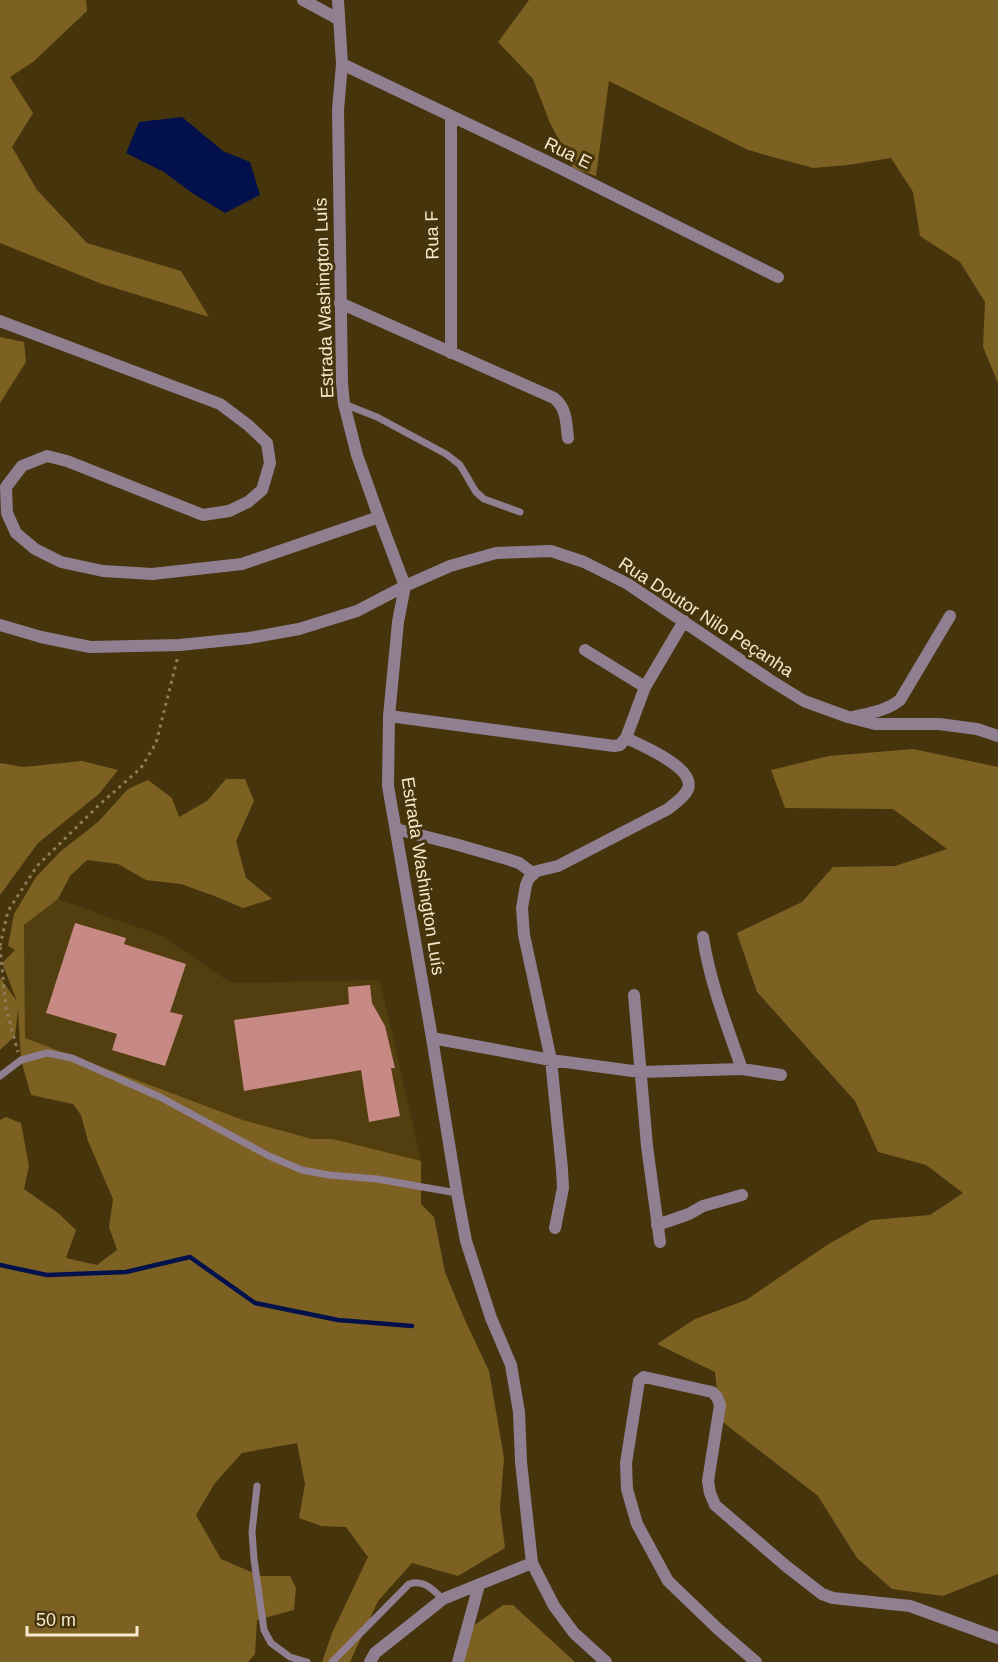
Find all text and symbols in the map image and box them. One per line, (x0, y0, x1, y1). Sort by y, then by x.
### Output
street label: Rua E (541, 133, 595, 173)
street label: Estrada Washington Luís (311, 197, 337, 399)
street label: Rua F (422, 210, 442, 260)
street label: Rua Doutor Nilo Peçanha (615, 553, 798, 682)
street label: Estrada Washington Luís (397, 775, 449, 977)
scale bar (27, 1599, 136, 1637)
text: 50 m (36, 1610, 76, 1630)

